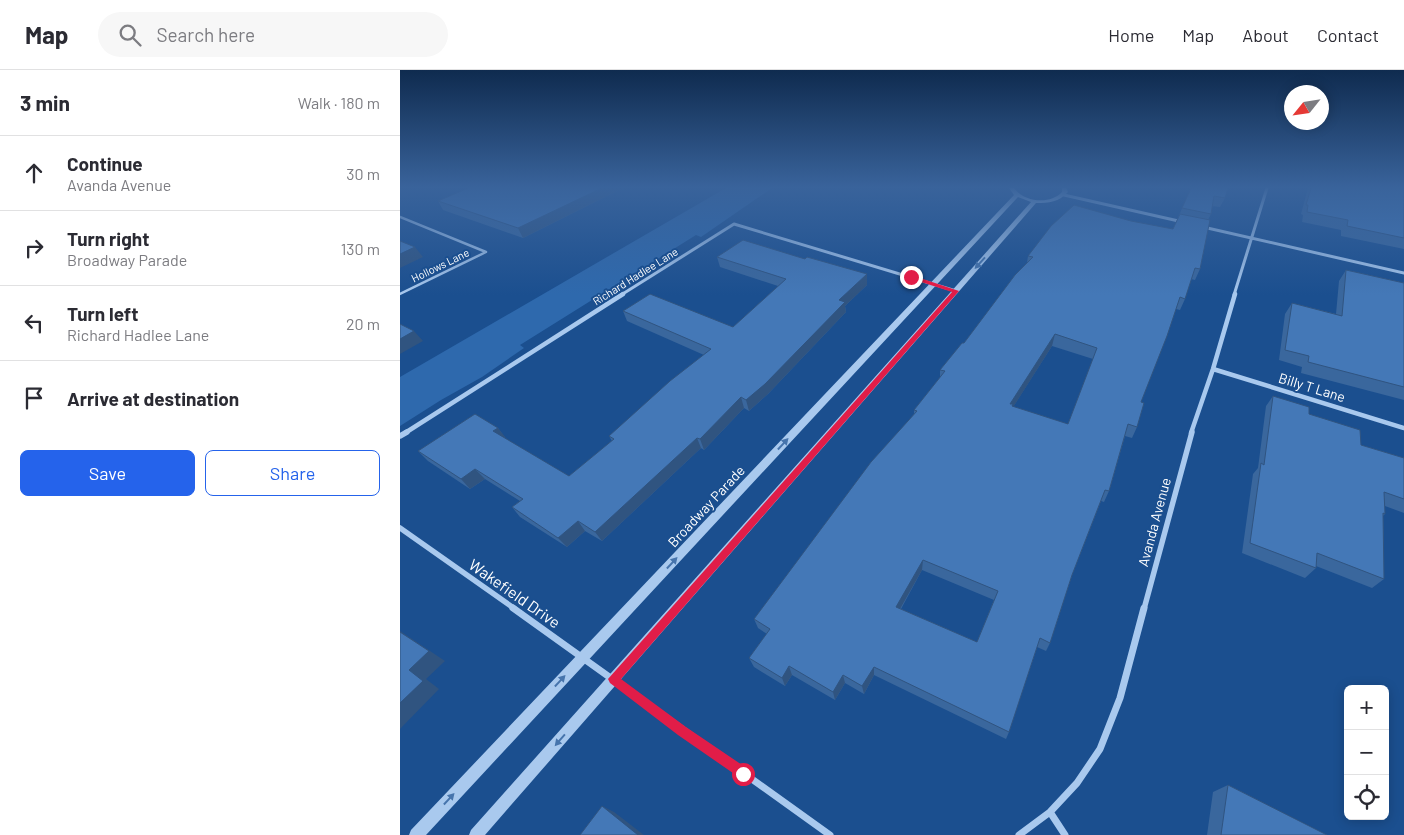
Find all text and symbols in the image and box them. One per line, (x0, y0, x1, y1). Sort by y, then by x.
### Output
search box (98, 12, 448, 57)
text: Map (25, 20, 68, 49)
icon: search (116, 21, 144, 49)
text: Search here (156, 23, 255, 46)
text: Home (1108, 24, 1154, 46)
text: Map (1182, 24, 1214, 46)
text: About (1242, 24, 1289, 46)
text: Contact (1317, 24, 1379, 46)
north arrow (1284, 85, 1329, 130)
text: 3 min (20, 90, 70, 115)
text: Walk · 180 m (298, 93, 380, 112)
text: Continue (67, 152, 143, 175)
icon: ahead (20, 159, 48, 187)
text: 30 m (346, 164, 380, 183)
text: Avanda Avenue (67, 175, 171, 194)
text: Turn right (67, 227, 149, 250)
icon: right (20, 234, 48, 262)
text: 130 m (341, 239, 380, 258)
street label: Richard Hadlee Lane (590, 244, 680, 307)
street label: Hollows Lane (409, 245, 471, 285)
text: Broadway Parade (67, 250, 187, 269)
one-way arrow (974, 257, 986, 269)
route end (900, 266, 923, 289)
text: Turn left (67, 302, 138, 325)
icon: left (20, 309, 48, 337)
text: 20 m (346, 314, 380, 333)
text: Richard Hadlee Lane (67, 325, 209, 344)
street label: Billy T Lane (1277, 369, 1347, 405)
icon: arrive (20, 384, 48, 412)
text: Arrive at destination (67, 387, 239, 410)
one-way arrow (777, 439, 789, 451)
button: Save (20, 450, 195, 496)
button: Share (205, 450, 380, 496)
street label: Broadway Parade (664, 462, 748, 550)
street label: Avanda Avenue (1134, 476, 1174, 568)
street label: Wakefield Drive (466, 554, 564, 632)
one-way arrow (666, 557, 678, 569)
one-way arrow (554, 675, 566, 687)
map controls (1344, 685, 1389, 820)
button: + (1344, 685, 1389, 730)
button: − (1344, 730, 1389, 775)
one-way arrow (554, 733, 566, 745)
route start (732, 763, 755, 786)
button: locate (1344, 775, 1389, 820)
one-way arrow (443, 794, 455, 806)

